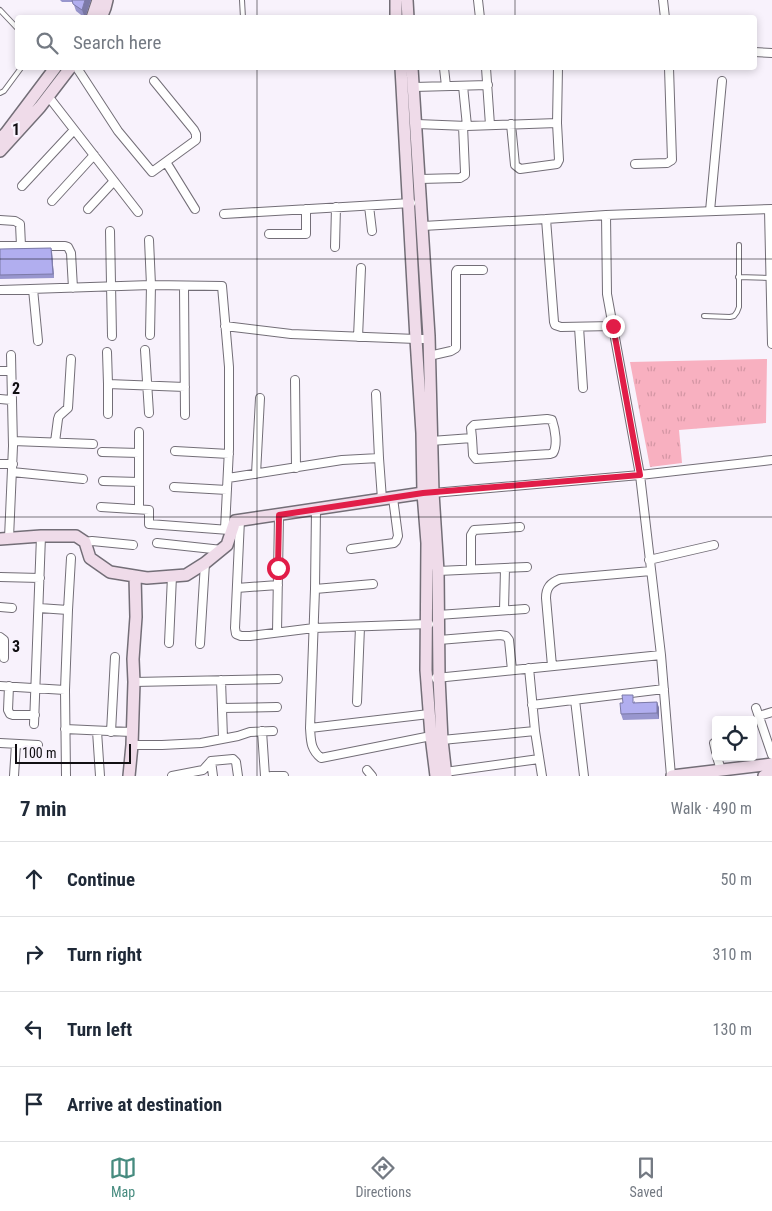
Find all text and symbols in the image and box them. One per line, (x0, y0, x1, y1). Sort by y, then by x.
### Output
search box (15, 15, 757, 70)
icon: search (33, 29, 61, 57)
text: Search here (73, 31, 161, 54)
text: 1 (12, 120, 20, 139)
route end (602, 315, 625, 338)
text: 2 (12, 379, 20, 398)
route start (267, 557, 290, 580)
text: 3 (12, 637, 20, 656)
map controls (712, 716, 757, 761)
button: locate (712, 716, 757, 761)
scale bar (15, 741, 131, 764)
text: 100 m (22, 745, 57, 761)
text: 7 min (20, 797, 67, 821)
text: Walk · 490 m (671, 799, 752, 818)
icon: ahead (20, 865, 48, 893)
text: Continue (67, 868, 135, 891)
text: 50 m (720, 870, 752, 889)
icon: right (20, 940, 48, 968)
text: Turn right (67, 943, 142, 966)
text: 310 m (713, 945, 752, 964)
icon: left (20, 1015, 48, 1043)
text: Turn left (67, 1018, 132, 1041)
text: 130 m (713, 1020, 752, 1039)
icon: arrive (20, 1090, 48, 1118)
text: Arrive at destination (67, 1093, 222, 1116)
tab: Map (109, 1154, 137, 1200)
tab: Directions (355, 1154, 411, 1200)
tab: Saved (630, 1154, 663, 1200)

